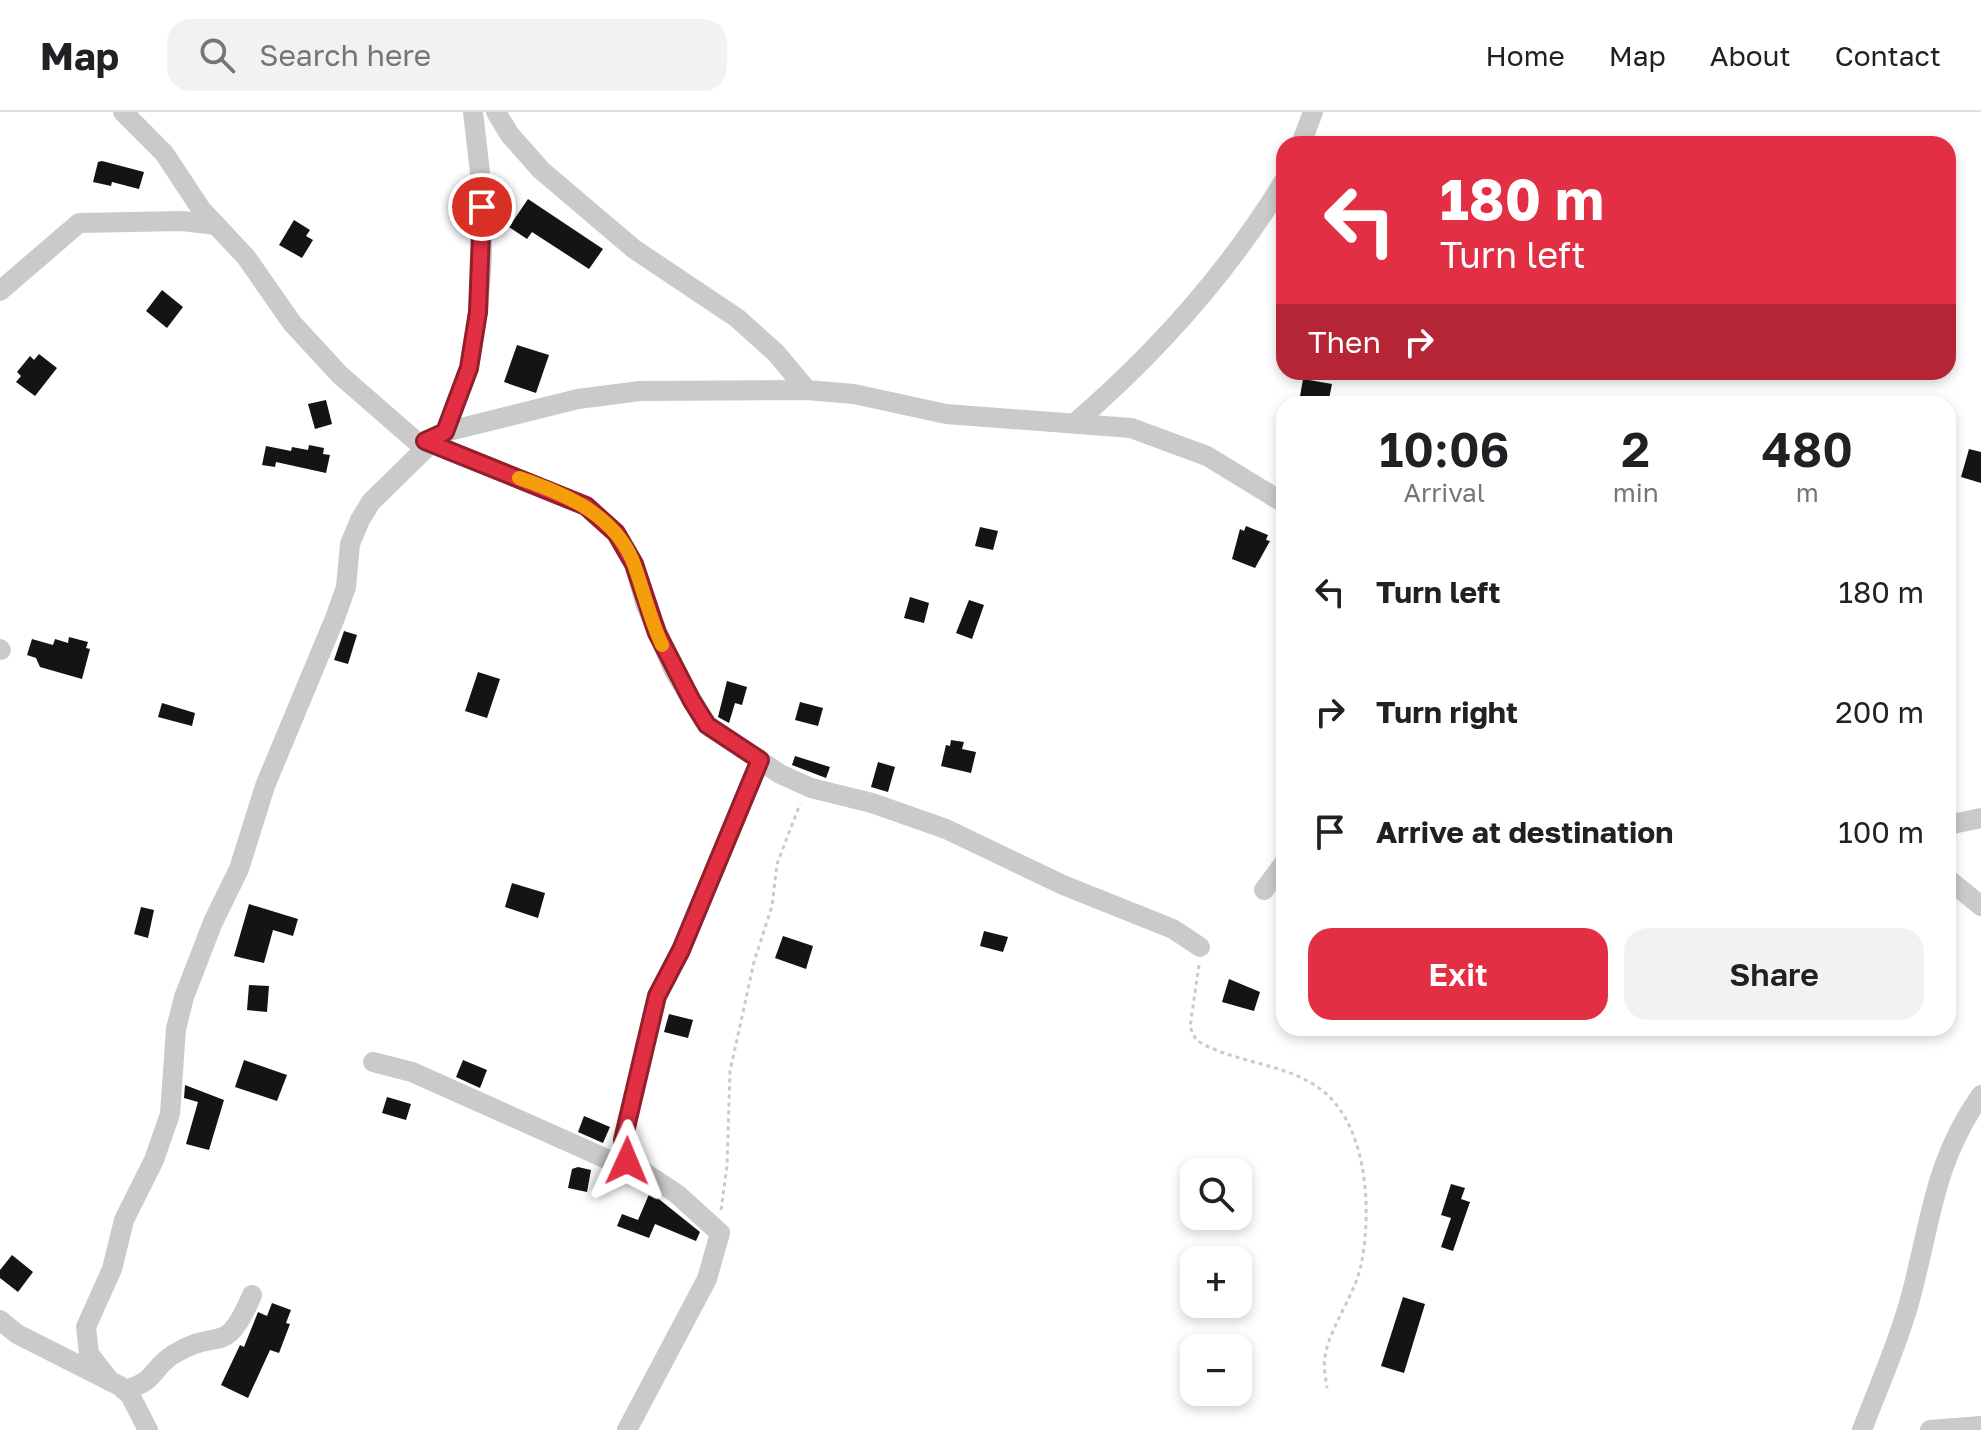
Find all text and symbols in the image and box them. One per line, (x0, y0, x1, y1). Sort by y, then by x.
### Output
search box (167, 19, 727, 91)
text: Map (40, 33, 119, 78)
icon: search (195, 33, 239, 77)
text: Search here (259, 37, 431, 73)
text: Home (1486, 39, 1565, 72)
text: Map (1609, 39, 1666, 72)
text: About (1710, 39, 1791, 72)
text: Contact (1835, 39, 1941, 72)
text: 180 m (1440, 165, 1604, 232)
icon: left (1308, 168, 1412, 272)
pin (448, 173, 516, 241)
icon: arrive (460, 185, 504, 229)
text: Turn left (1440, 233, 1586, 276)
icon: right (1397, 320, 1441, 364)
text: Then (1308, 324, 1381, 360)
text: 10:06 (1379, 420, 1510, 478)
text: 2 (1621, 420, 1650, 478)
text: 480 (1762, 420, 1853, 478)
text: Arrival (1404, 477, 1485, 508)
text: min (1613, 477, 1659, 508)
text: m (1796, 477, 1819, 508)
icon: left (1308, 570, 1352, 614)
text: Turn left (1376, 574, 1501, 610)
text: 180 m (1839, 574, 1924, 610)
icon: right (1308, 690, 1352, 734)
text: Turn right (1376, 694, 1518, 730)
text: 200 m (1835, 694, 1924, 730)
icon: arrive (1308, 810, 1352, 854)
text: Arrive at destination (1376, 814, 1673, 850)
text: 100 m (1838, 814, 1924, 850)
button: Exit (1308, 928, 1608, 1020)
button: Share (1624, 928, 1924, 1020)
position arrow (585, 1119, 669, 1203)
map controls (1180, 1158, 1252, 1406)
button: search (1180, 1158, 1252, 1230)
button: + (1180, 1246, 1252, 1318)
button: − (1180, 1334, 1252, 1406)

